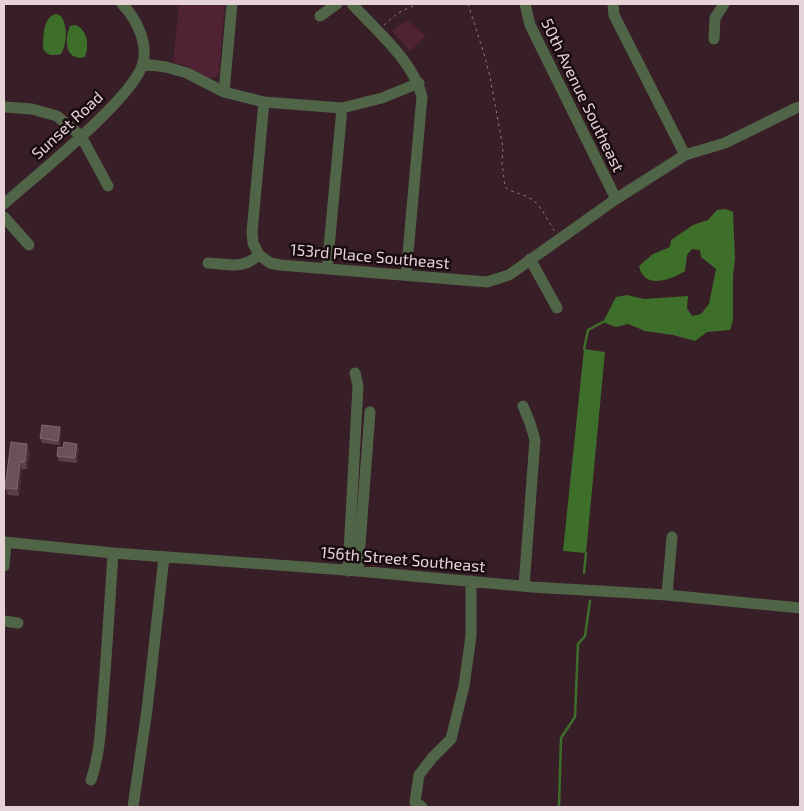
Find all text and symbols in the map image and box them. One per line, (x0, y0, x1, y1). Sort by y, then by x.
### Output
street label: 50th Avenue Southeast (538, 15, 629, 175)
street label: Sunset Road (27, 87, 106, 162)
street label: 153rd Place Southeast (290, 239, 450, 272)
street label: 156th Street Southeast (320, 542, 486, 575)

